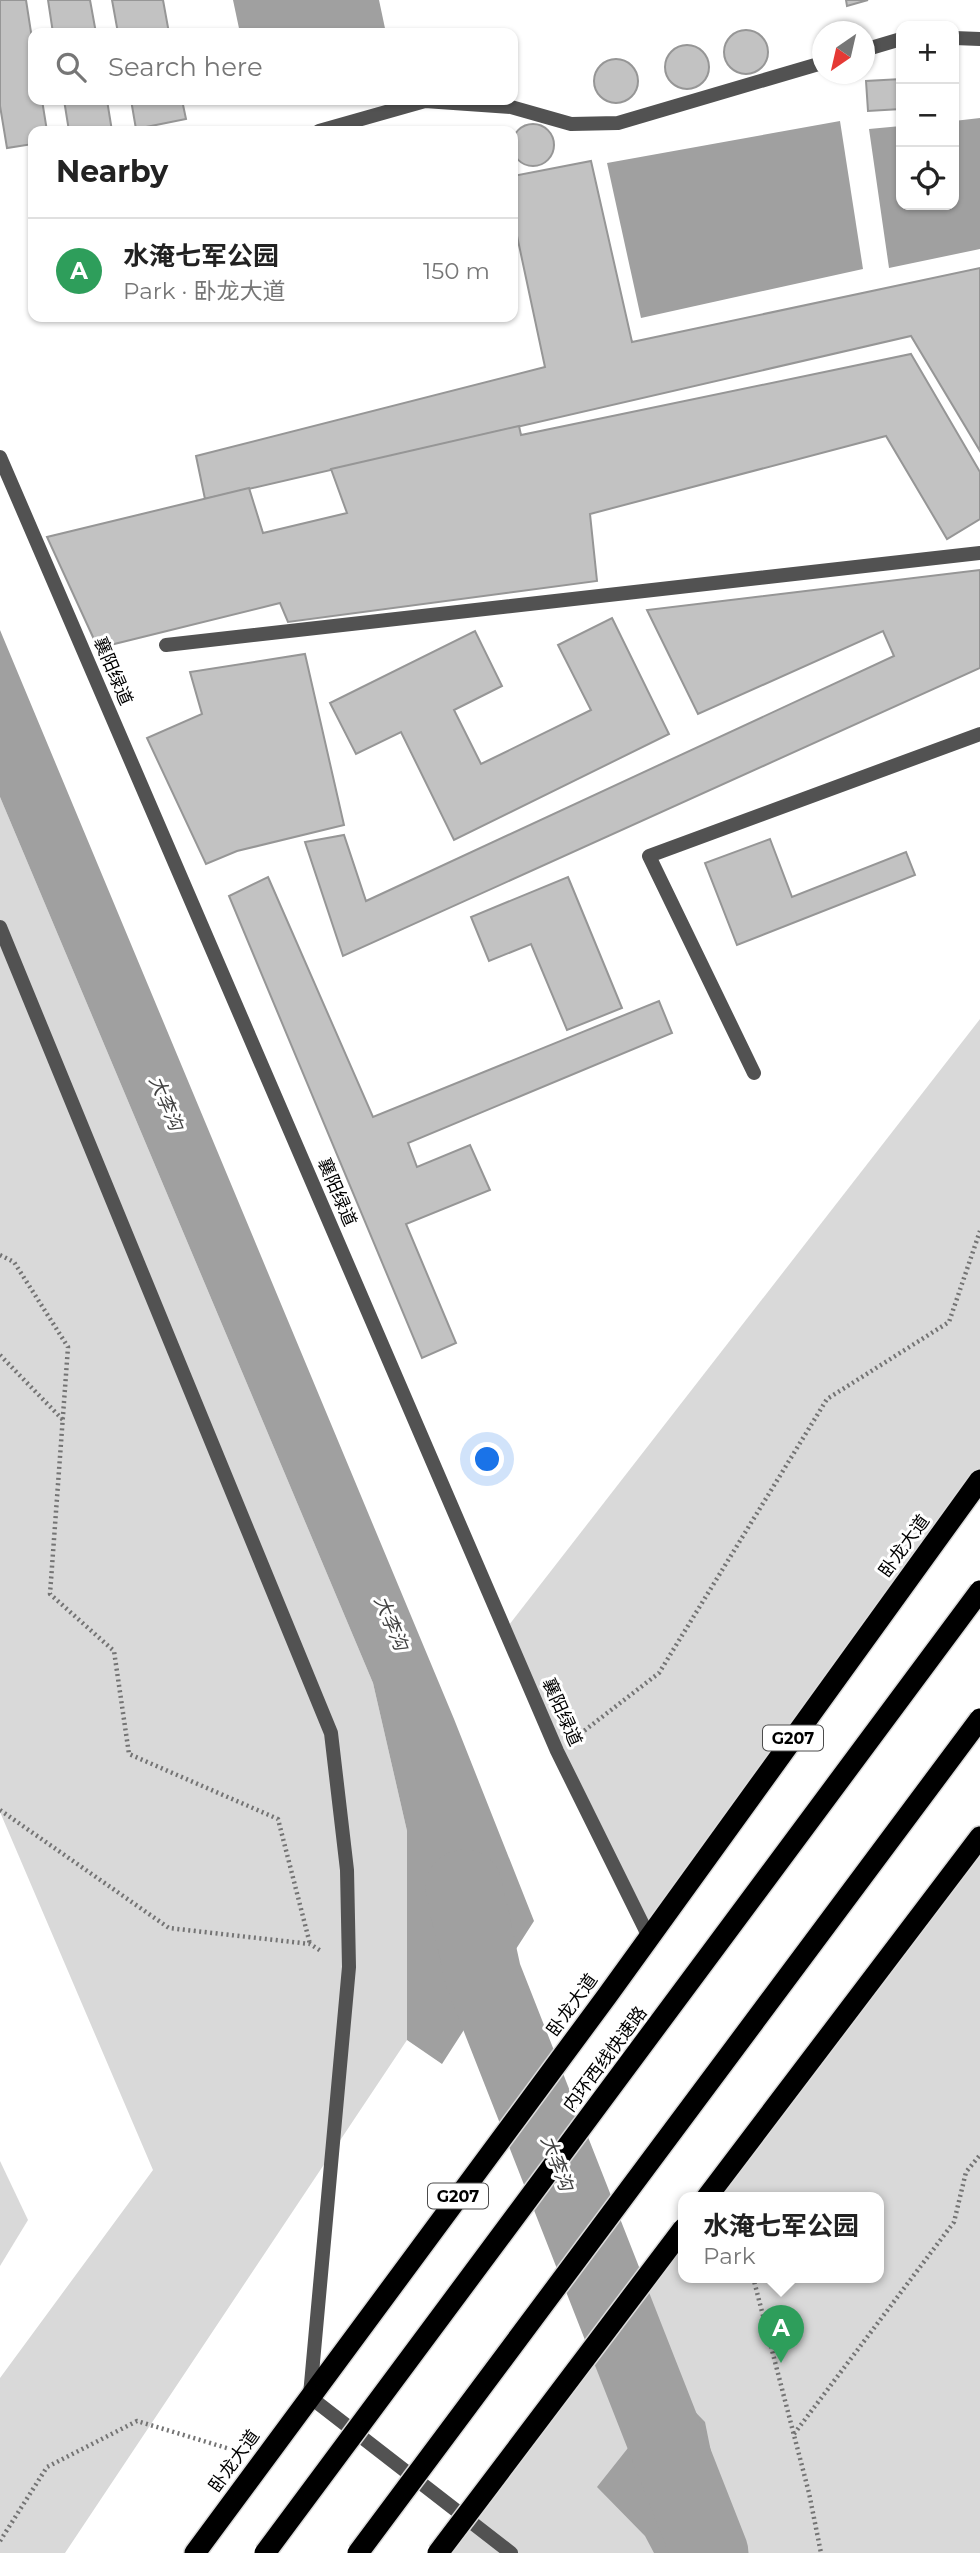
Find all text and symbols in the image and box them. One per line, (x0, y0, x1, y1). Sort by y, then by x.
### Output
north arrow (812, 21, 875, 84)
map controls (896, 21, 959, 210)
button: + (896, 21, 959, 84)
search box (28, 28, 518, 105)
icon: search (52, 48, 90, 86)
text: Search here (108, 51, 263, 83)
button: − (896, 84, 959, 147)
button: locate (896, 147, 959, 210)
text: Nearby (56, 153, 168, 190)
text: 水淹七军公园 (123, 240, 279, 272)
text: A (70, 257, 88, 285)
text: 150 m (423, 257, 490, 285)
text: Park · 卧龙大道 (123, 277, 285, 305)
street label: 襄阳绿道 (89, 634, 137, 708)
water label: 大李沟 (144, 1072, 189, 1136)
street label: 襄阳绿道 (313, 1155, 361, 1229)
your location (470, 1442, 504, 1476)
street label: 卧龙大道 (874, 1510, 934, 1582)
water label: 大李沟 (369, 1592, 414, 1656)
street label: 襄阳绿道 (537, 1675, 587, 1749)
road number: G207 (763, 1726, 823, 1750)
street label: 卧龙大道 (542, 1969, 602, 2041)
street label: 内环西线快速路 (558, 2002, 652, 2116)
water label: 大李沟 (536, 2132, 579, 2196)
road number: G207 (428, 2184, 488, 2208)
popup (678, 2192, 884, 2283)
text: 水淹七军公园 (703, 2210, 859, 2242)
text: Park (703, 2242, 756, 2270)
pin: A (758, 2305, 804, 2363)
street label: 卧龙大道 (204, 2425, 264, 2497)

